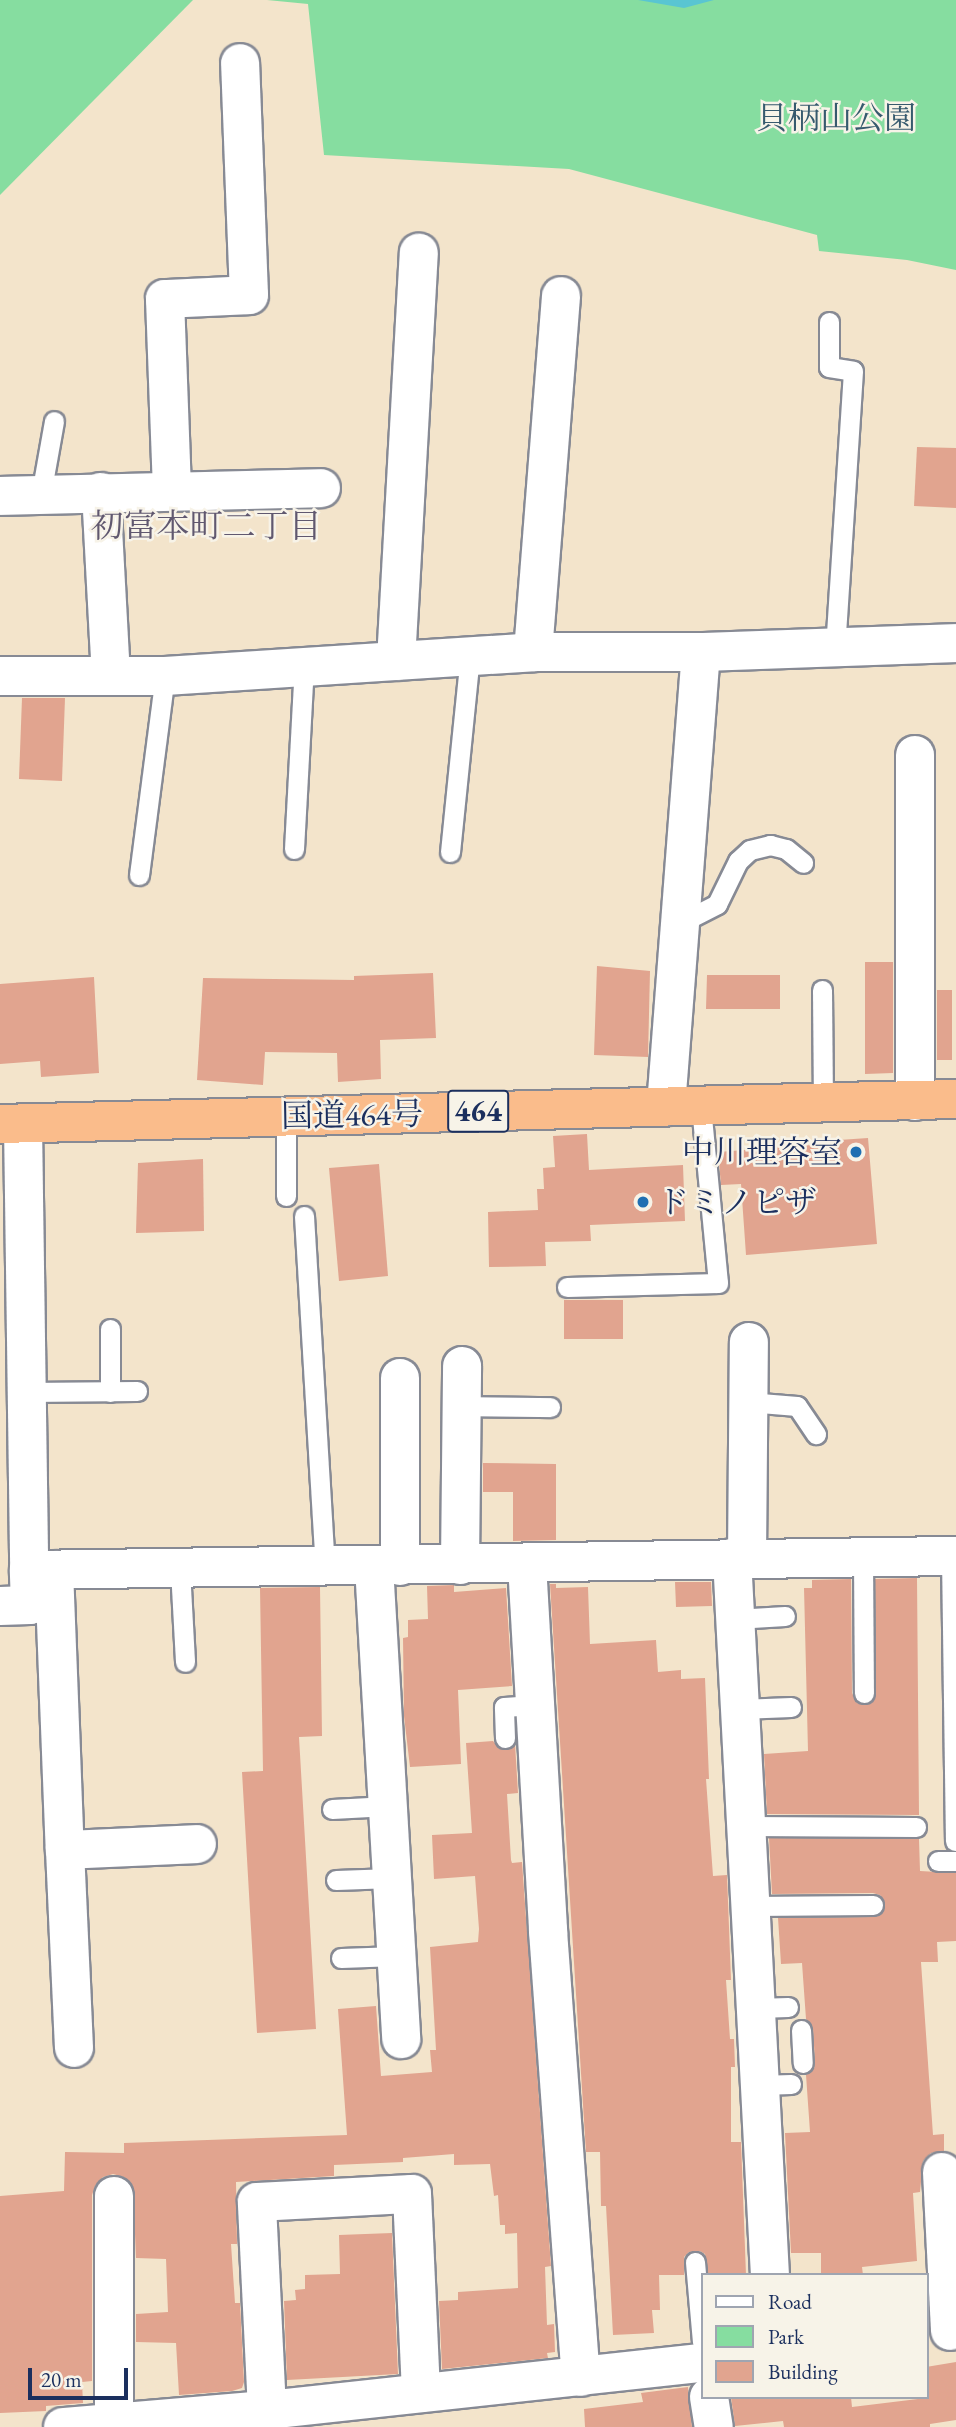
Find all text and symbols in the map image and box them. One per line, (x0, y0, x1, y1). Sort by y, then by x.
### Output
park label: 貝柄山公園 (756, 99, 916, 137)
district label: 初富本町二丁目 (91, 506, 321, 546)
road number: 464 (447, 1084, 510, 1138)
street label: 国道464号 (281, 1095, 423, 1135)
place label: 中川理容室 (682, 1133, 842, 1171)
marker: 中川理容室 (848, 1144, 864, 1160)
place label: ドミノピザ (657, 1183, 817, 1221)
marker: ドミノピザ (635, 1194, 651, 1210)
legend (701, 2273, 928, 2399)
text: Road (768, 2288, 812, 2315)
text: Park (768, 2323, 804, 2350)
scale bar (32, 2354, 131, 2398)
text: Building (768, 2358, 838, 2385)
text: 20 m (41, 2366, 82, 2393)

